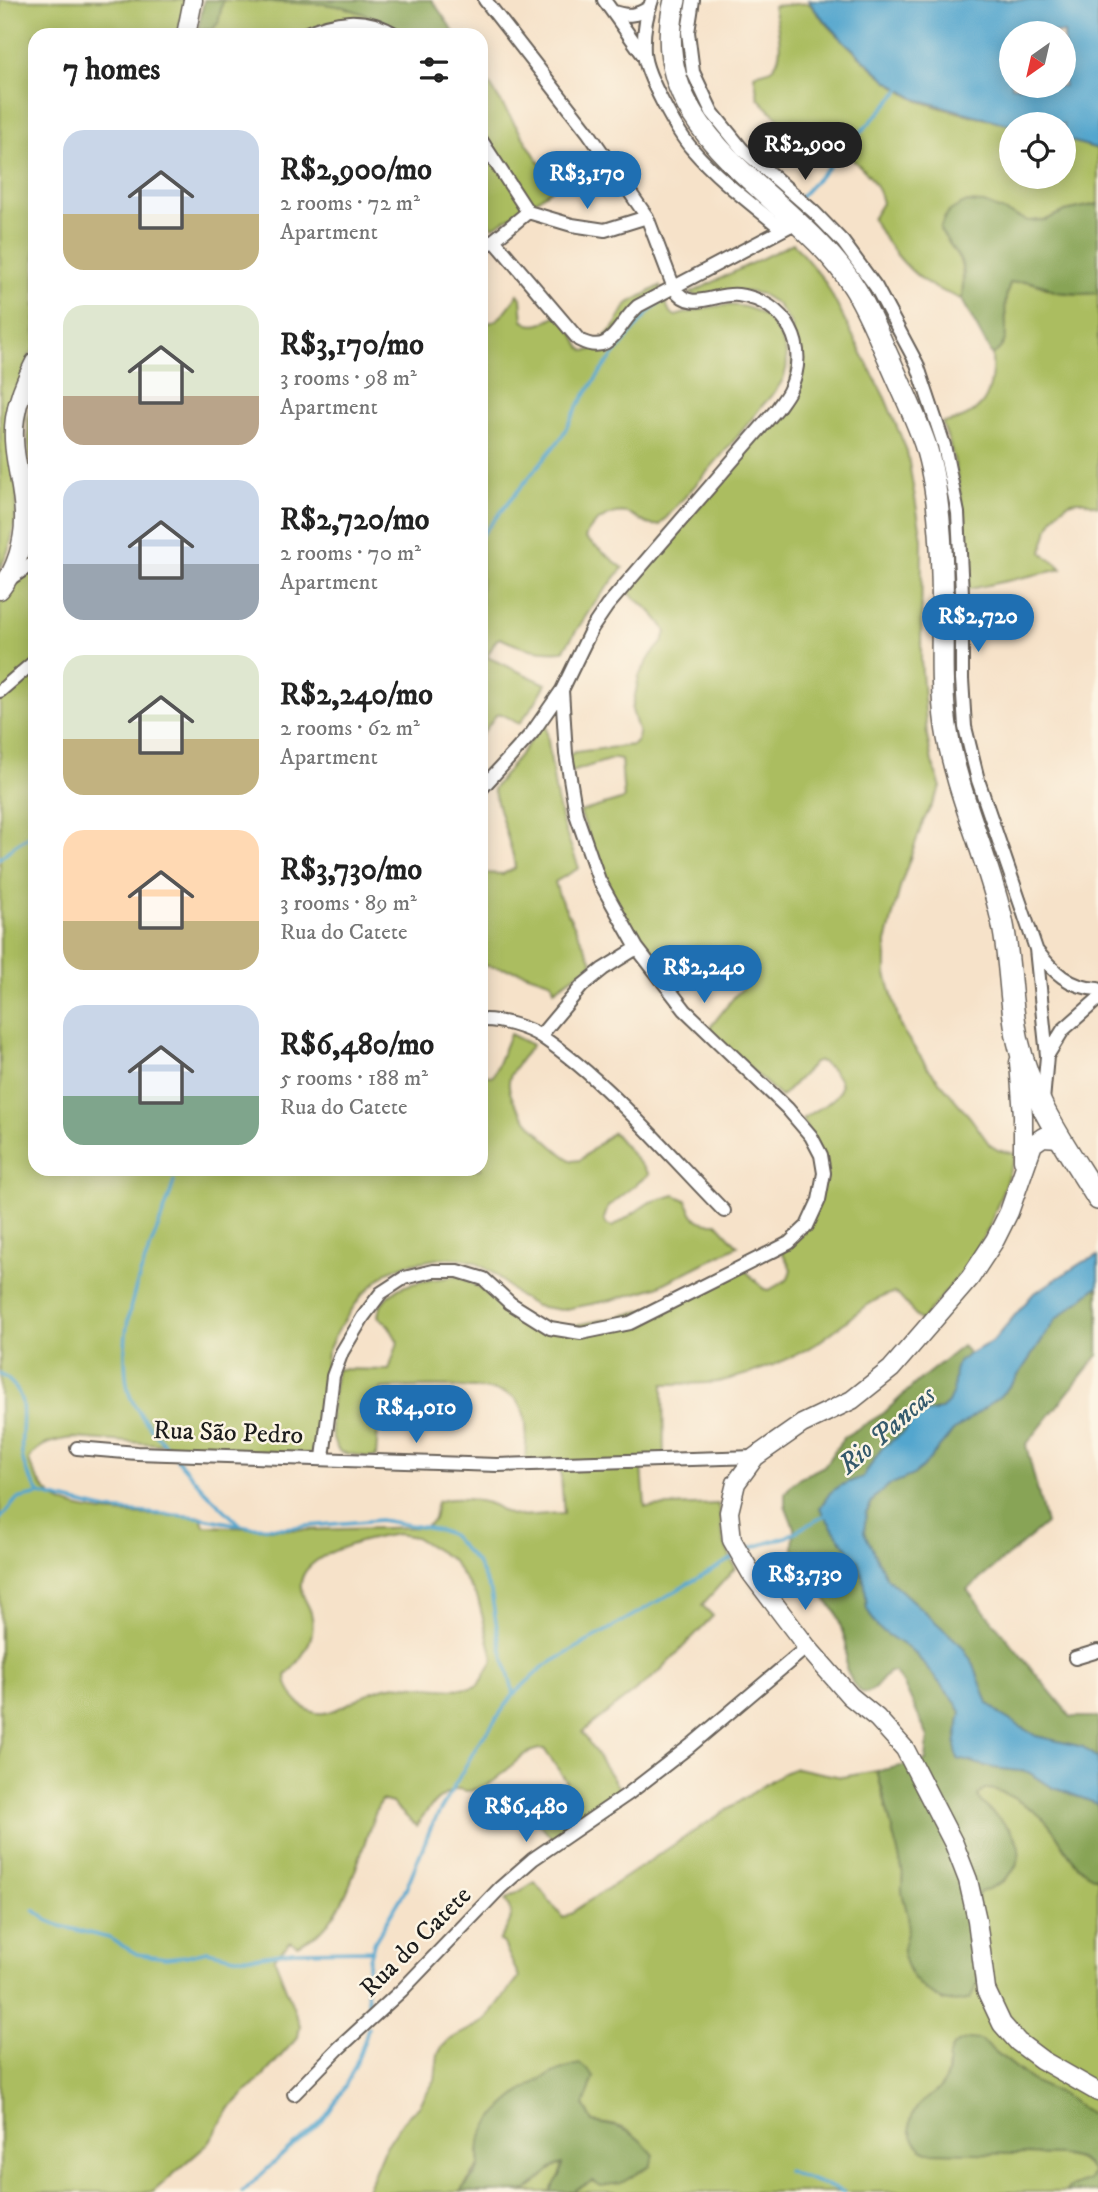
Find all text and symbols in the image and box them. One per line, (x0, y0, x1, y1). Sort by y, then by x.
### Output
north arrow (999, 21, 1076, 98)
map controls (999, 21, 1076, 189)
icon: filters (415, 51, 453, 89)
text: 7 homes (63, 52, 160, 89)
button: locate (999, 112, 1076, 189)
pin: R$2,900 (740, 122, 870, 182)
text: R$2,900 (764, 130, 846, 159)
text: R$2,900/mo (280, 152, 432, 189)
pin: R$3,170 (522, 152, 652, 211)
icon: home (119, 158, 203, 242)
text: R$3,170 (549, 159, 625, 188)
text: 2 rooms · 72 m² (280, 189, 420, 218)
text: Apartment (280, 218, 378, 247)
text: R$3,170/mo (280, 327, 424, 364)
icon: home (119, 333, 203, 417)
text: 3 rooms · 98 m² (280, 364, 417, 393)
text: Apartment (280, 393, 378, 422)
text: R$2,720/mo (280, 502, 429, 539)
icon: home (119, 508, 203, 592)
text: 2 rooms · 70 m² (280, 539, 421, 568)
text: Apartment (280, 568, 378, 597)
pin: R$2,720 (913, 594, 1043, 654)
text: R$2,720 (938, 602, 1018, 631)
text: R$2,240/mo (280, 677, 433, 714)
icon: home (119, 683, 203, 767)
text: 2 rooms · 62 m² (280, 714, 420, 743)
text: Apartment (280, 743, 378, 772)
text: R$3,730/mo (280, 852, 422, 889)
icon: home (119, 858, 203, 942)
text: 3 rooms · 89 m² (280, 889, 417, 918)
text: Rua do Catete (280, 918, 408, 947)
pin: R$2,240 (639, 946, 769, 1005)
text: R$2,240 (663, 953, 745, 982)
text: R$6,480/mo (280, 1027, 434, 1064)
icon: home (119, 1033, 203, 1117)
text: 5 rooms · 188 m² (280, 1064, 428, 1093)
text: Rua do Catete (280, 1093, 408, 1122)
water label: Rio Pancas (830, 1378, 943, 1483)
pin: R$4,010 (351, 1386, 481, 1445)
text: R$4,010 (376, 1393, 456, 1422)
street label: Rua São Pedro (152, 1414, 304, 1452)
pin: R$3,730 (740, 1552, 870, 1612)
text: R$3,730 (768, 1560, 842, 1589)
pin: R$6,480 (461, 1784, 591, 1844)
text: R$6,480 (484, 1792, 568, 1821)
street label: Rua do Catete (353, 1879, 479, 2005)

